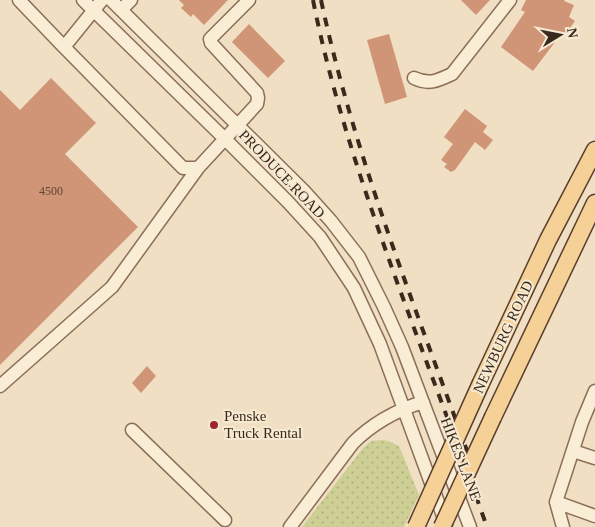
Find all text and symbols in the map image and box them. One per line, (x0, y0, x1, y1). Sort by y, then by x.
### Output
north arrow (535, 10, 585, 60)
text: N (564, 27, 581, 39)
street label: PRODUCE ROAD (236, 127, 328, 221)
house number: 4500 (39, 184, 63, 198)
street label: NEWBURG ROAD (470, 278, 536, 396)
place label: Penske Truck Rental (224, 408, 302, 441)
street label: HIKES LANE (438, 415, 484, 503)
marker: Penske Truck Rental (208, 419, 220, 431)

